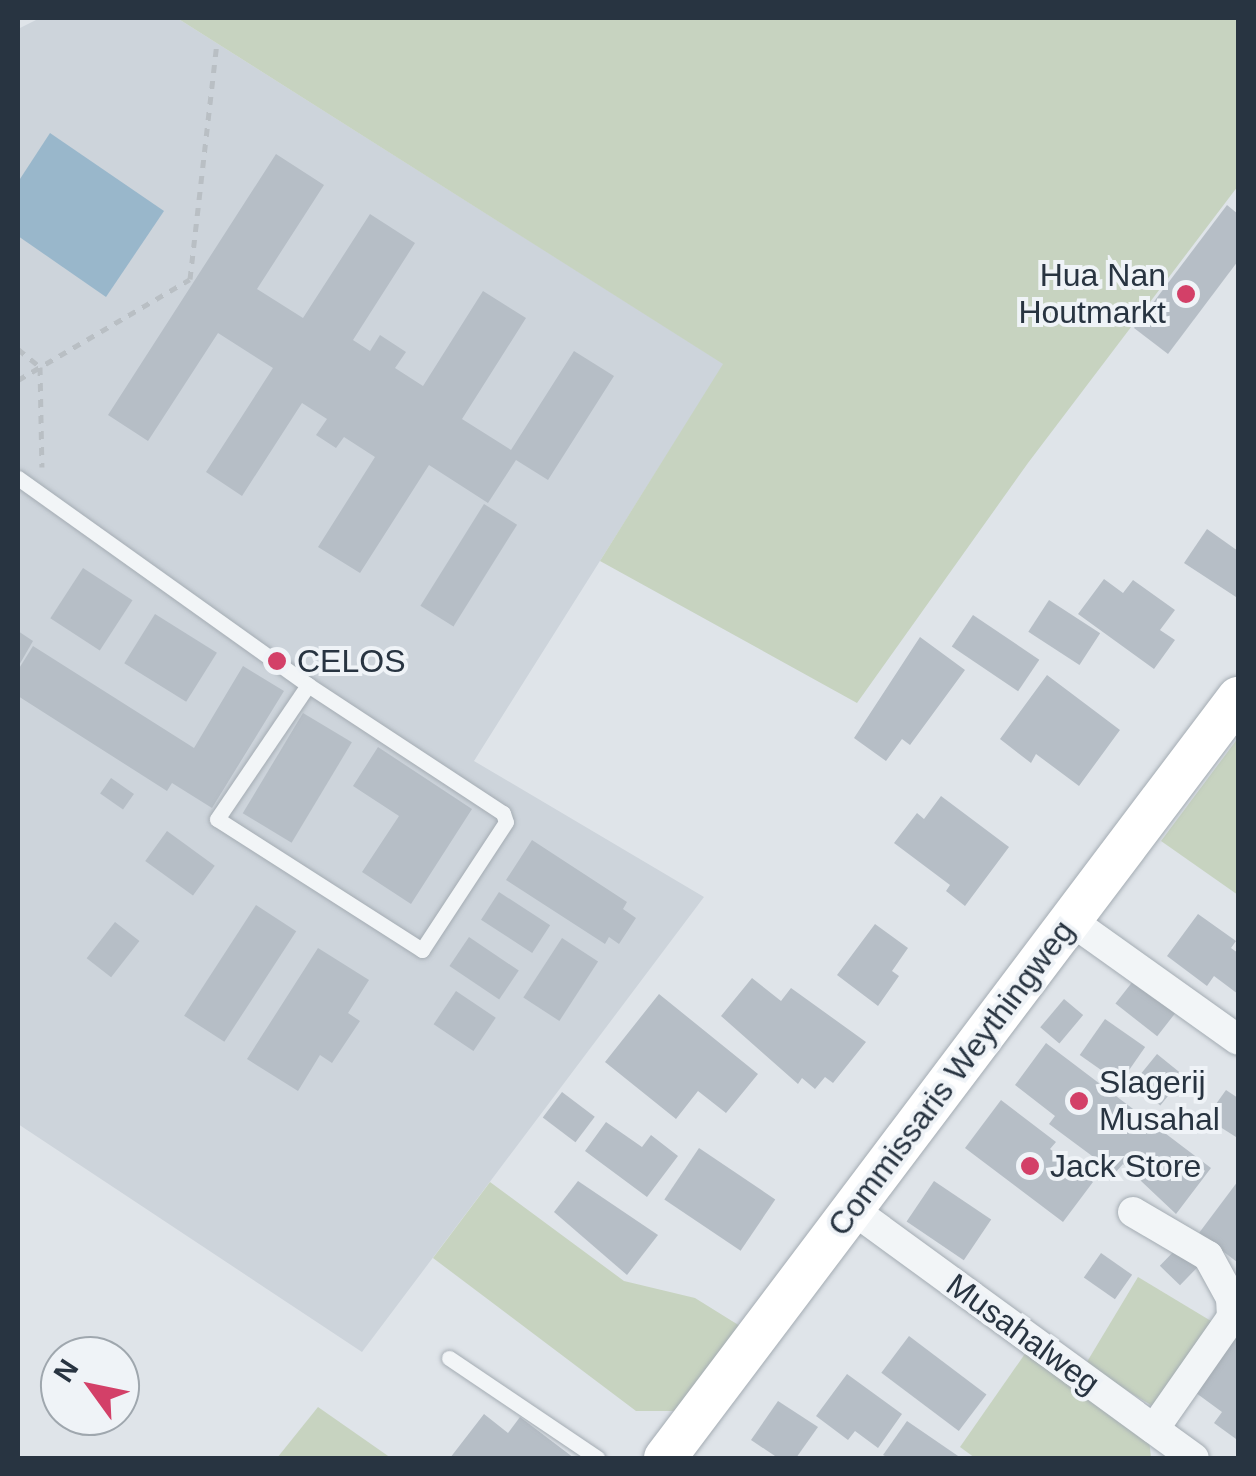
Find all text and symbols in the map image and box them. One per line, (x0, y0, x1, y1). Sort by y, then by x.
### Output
place label: Hua Nan Houtmarkt (1018, 257, 1166, 332)
marker: Hua Nan Houtmarkt (1175, 283, 1197, 305)
place label: CELOS (297, 642, 405, 680)
marker: CELOS (266, 650, 288, 672)
street label: Commissaris Weythingweg (820, 913, 1082, 1243)
place label: Slagerij Musahal (1099, 1064, 1220, 1139)
marker: Slagerij Musahal (1068, 1090, 1090, 1112)
place label: Jack Store (1050, 1147, 1201, 1185)
marker: Jack Store (1019, 1155, 1041, 1177)
street label: Musahalweg (939, 1266, 1107, 1402)
north arrow (40, 1336, 140, 1436)
text: N (48, 1354, 85, 1387)

